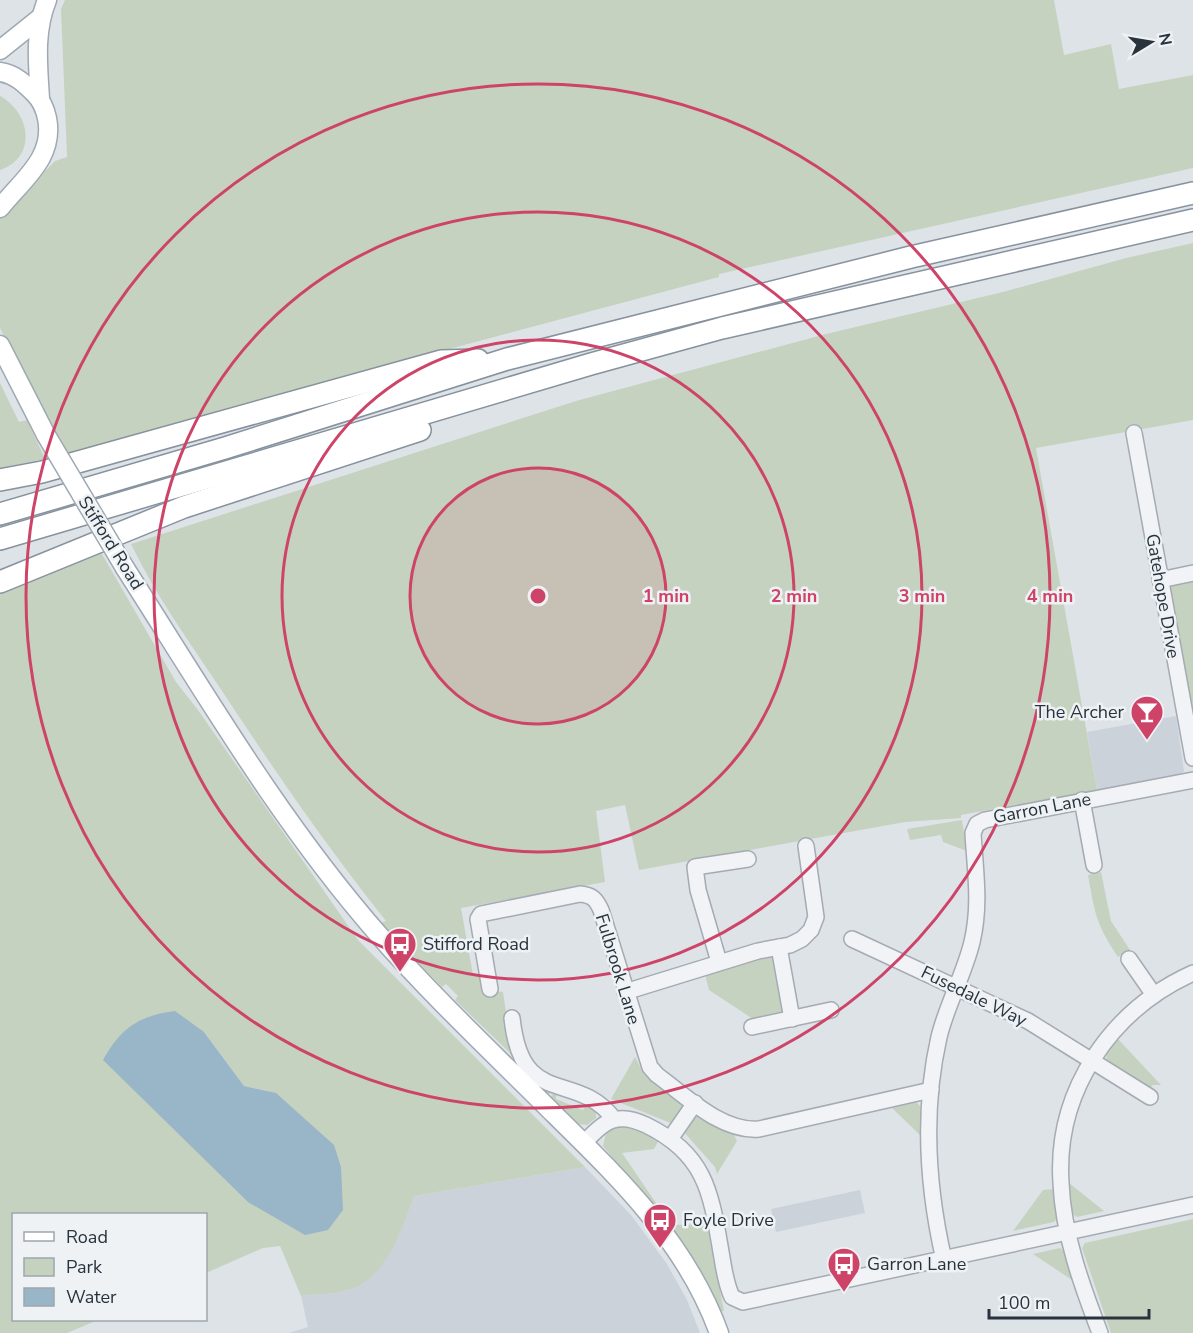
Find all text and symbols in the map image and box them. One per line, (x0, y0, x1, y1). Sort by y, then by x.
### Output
north arrow (1121, 12, 1181, 72)
text: N (1153, 31, 1177, 47)
street label: Stifford Road (73, 492, 149, 594)
street label: Gatehope Drive (1140, 532, 1186, 660)
text: 1 min (643, 584, 689, 608)
text: 2 min (771, 584, 817, 608)
text: 3 min (899, 584, 945, 608)
text: 4 min (1027, 584, 1073, 608)
centre of rings (528, 586, 548, 606)
bar icon: The Archer (1129, 694, 1165, 741)
place label: The Archer (1035, 700, 1125, 724)
street label: Garron Lane (991, 787, 1093, 829)
street label: Fulbrook Lane (590, 911, 646, 1027)
bus stop icon: Stifford Road (382, 926, 418, 973)
place label: Stifford Road (423, 932, 529, 956)
street label: Fusedale Way (917, 960, 1032, 1032)
bus stop icon: Foyle Drive (642, 1202, 678, 1249)
place label: Foyle Drive (683, 1208, 774, 1232)
legend (12, 1213, 207, 1321)
text: Road (66, 1225, 108, 1249)
bus stop icon: Garron Lane (826, 1246, 862, 1293)
place label: Garron Lane (867, 1252, 966, 1276)
text: Park (66, 1255, 103, 1279)
scale bar (989, 1282, 1150, 1320)
text: Water (66, 1285, 117, 1309)
text: 100 m (998, 1291, 1050, 1315)

